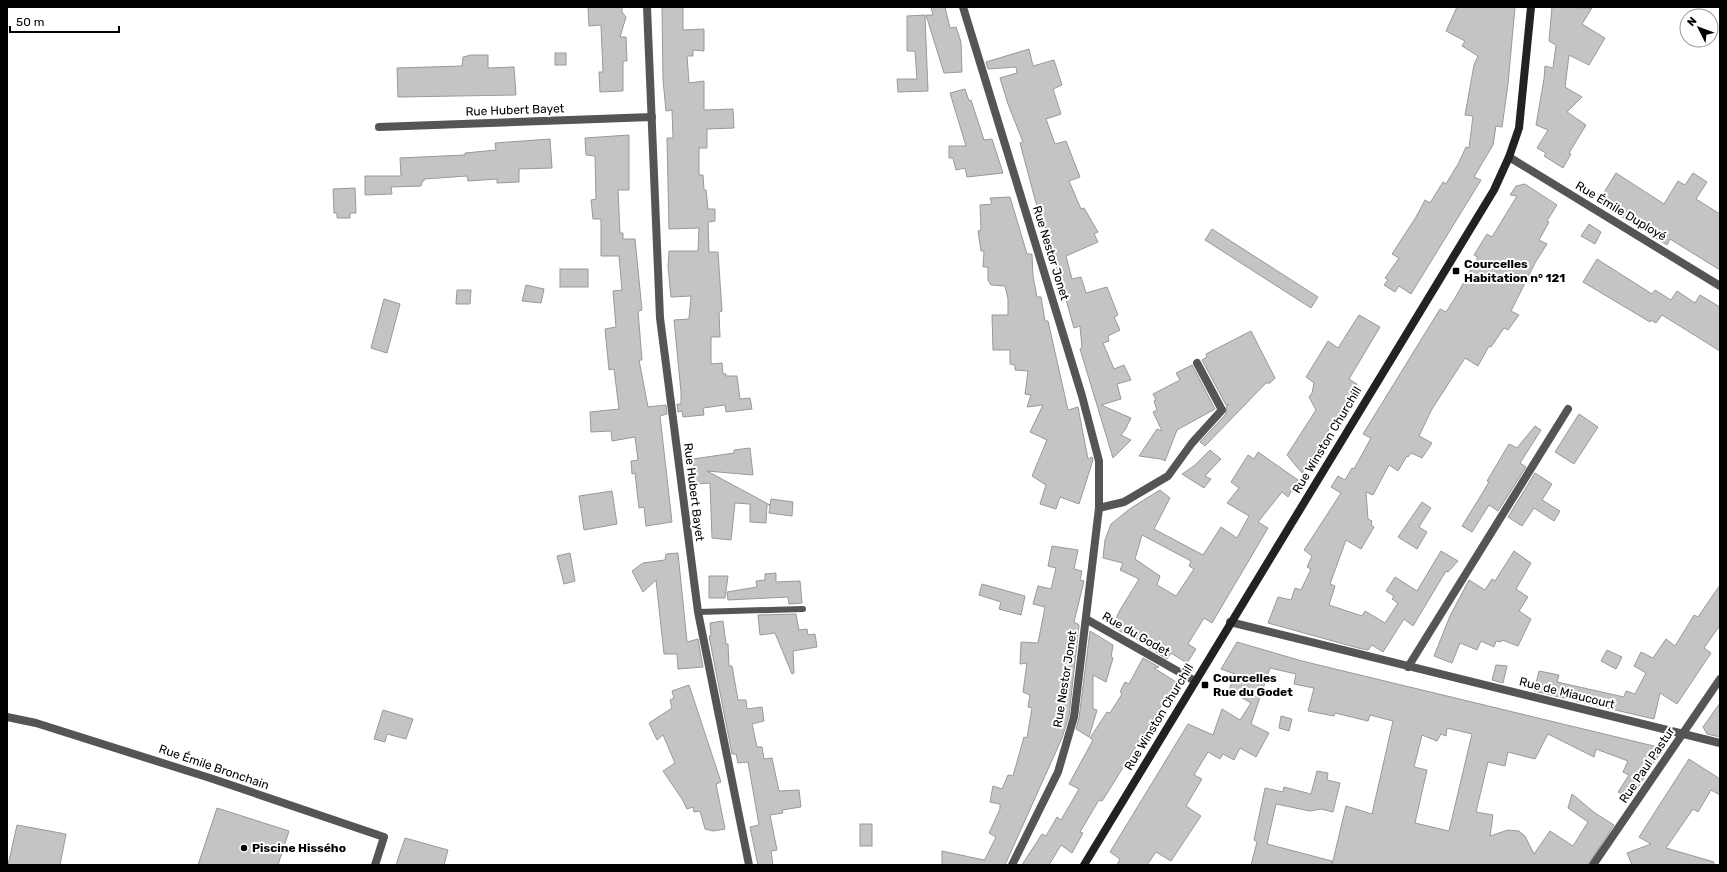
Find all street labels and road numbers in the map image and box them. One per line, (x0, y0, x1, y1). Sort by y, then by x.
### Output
street label: Rue Hubert Bayet (465, 101, 565, 119)
street label: Rue Émile Duployé (1573, 178, 1669, 244)
street label: Rue Nestor Jonet (1030, 204, 1072, 302)
street label: Rue Winston Churchill (1290, 384, 1364, 496)
street label: Rue Hubert Bayet (681, 442, 707, 542)
street label: Rue du Godet (1100, 609, 1173, 659)
street label: Rue Nestor Jonet (1050, 629, 1080, 728)
street label: Rue Winston Churchill (1122, 661, 1196, 773)
street label: Rue de Miaucourt (1518, 674, 1616, 712)
street label: Rue Paul Pastur (1616, 724, 1678, 806)
street label: Rue Émile Bronchain (157, 742, 271, 792)

